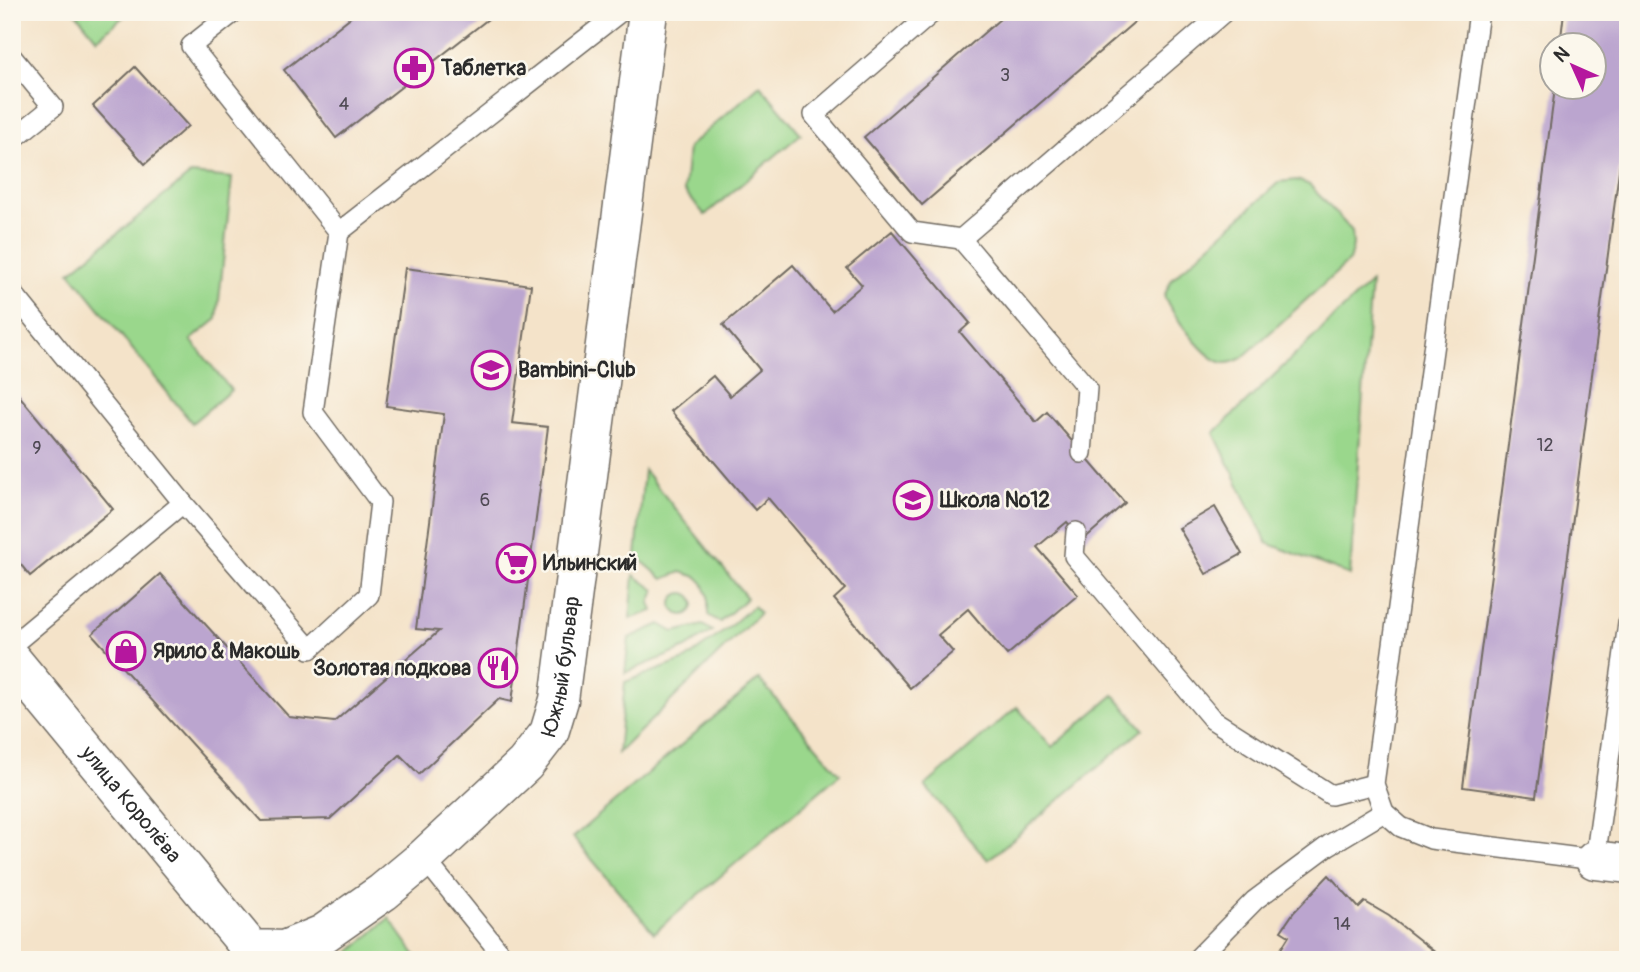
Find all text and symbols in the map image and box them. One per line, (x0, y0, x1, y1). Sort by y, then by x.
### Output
north arrow (1538, 32, 1608, 102)
text: N (1549, 42, 1575, 68)
pharmacy icon: Таблетка (393, 47, 435, 89)
place label: Таблетка (440, 55, 527, 82)
house number: 3 (1000, 64, 1010, 87)
house number: 4 (339, 93, 350, 116)
school or university icon: Bambini-Club (470, 349, 512, 391)
place label: Bambini-Club (518, 357, 636, 384)
house number: 12 (1536, 434, 1554, 457)
house number: 9 (32, 437, 42, 460)
school or university icon: Школа №12 (892, 479, 934, 521)
place label: Школа №12 (939, 487, 1050, 514)
house number: 6 (480, 489, 490, 512)
supermarket icon: Ильинский (495, 542, 537, 584)
place label: Ильинский (543, 550, 637, 577)
street label: Южный бульвар (535, 594, 586, 740)
shop icon: Ярило & Макошь (105, 630, 147, 672)
place label: Ярило & Макошь (153, 638, 301, 665)
restaurant icon: Золотая подкова (477, 647, 519, 689)
place label: Золотая подкова (313, 655, 471, 682)
street label: улица Королёва (74, 739, 187, 868)
house number: 14 (1333, 913, 1351, 936)

